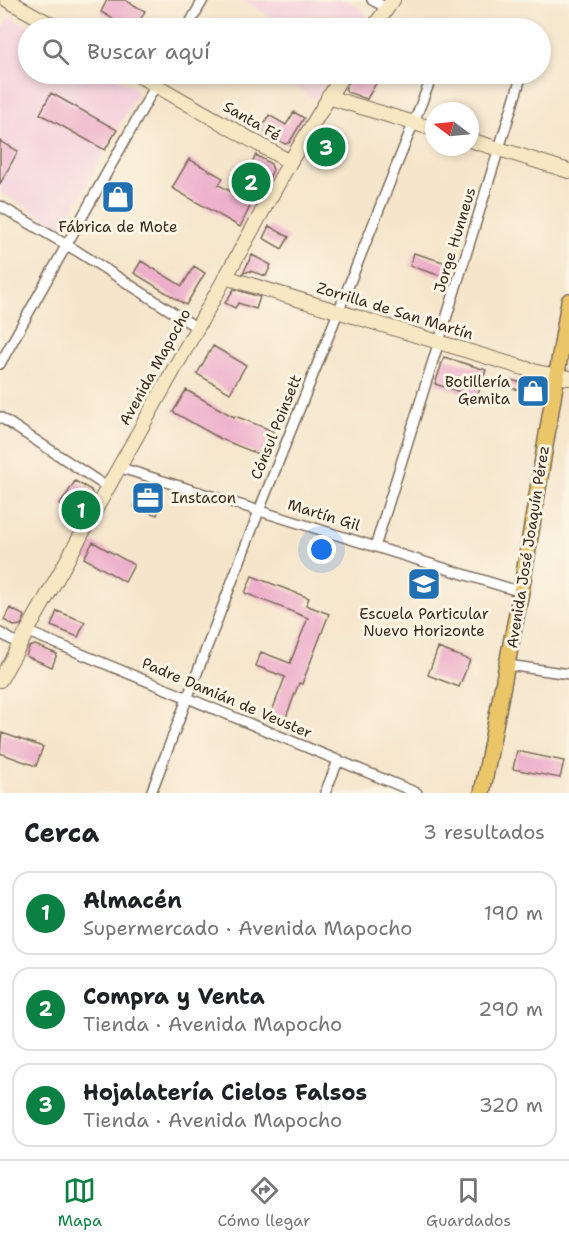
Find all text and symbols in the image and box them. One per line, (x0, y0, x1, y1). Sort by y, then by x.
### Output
search box (18, 18, 551, 84)
icon: search (39, 35, 72, 68)
text: Buscar aquí (87, 37, 210, 66)
street label: Santa Fé (220, 97, 284, 145)
north arrow (425, 102, 479, 156)
pin: 3 (306, 124, 346, 170)
pin: 2 (232, 160, 270, 204)
shop icon: Fábrica de Mote (100, 179, 136, 215)
street label: Jorge Hunneus (430, 185, 480, 295)
place label: Fábrica de Mote (59, 217, 177, 237)
street label: Zorrilla de San Martín (314, 278, 476, 344)
street label: Avenida Mapocho (115, 305, 195, 429)
street label: Cónsul Poinsett (246, 372, 306, 482)
place label: Botillería Gemita (445, 372, 511, 409)
shop icon: Botillería Gemita (515, 373, 551, 409)
street label: Avenida José Joaquín Pérez (502, 444, 554, 650)
office icon: Instacon (130, 480, 166, 516)
pin: 1 (62, 488, 100, 532)
place label: Instacon (171, 488, 236, 508)
street label: Martín Gil (285, 495, 363, 536)
your location (307, 535, 336, 564)
school or university icon: Escuela Particular Nuevo Horizonte (406, 566, 442, 602)
place label: Escuela Particular Nuevo Horizonte (359, 604, 489, 641)
street label: Padre Damián de Veuster (139, 653, 315, 743)
text: Cerca (24, 815, 99, 850)
text: 3 resultados (423, 819, 545, 845)
text: Almacén (83, 886, 182, 915)
text: 1 (41, 900, 50, 926)
text: 190 m (484, 900, 543, 926)
text: Supermercado · Avenida Mapocho (83, 915, 412, 941)
text: Compra y Venta (83, 982, 265, 1011)
text: 2 (39, 996, 53, 1022)
text: 290 m (478, 996, 543, 1022)
text: Tienda · Avenida Mapocho (83, 1011, 342, 1037)
text: Hojalatería Cielos Falsos (83, 1078, 367, 1107)
text: 3 (39, 1092, 53, 1118)
text: 320 m (479, 1092, 543, 1118)
text: Tienda · Avenida Mapocho (83, 1107, 342, 1133)
tab: Mapa (58, 1174, 102, 1231)
tab: Cómo llegar (217, 1174, 311, 1231)
tab: Guardados (426, 1174, 511, 1231)

